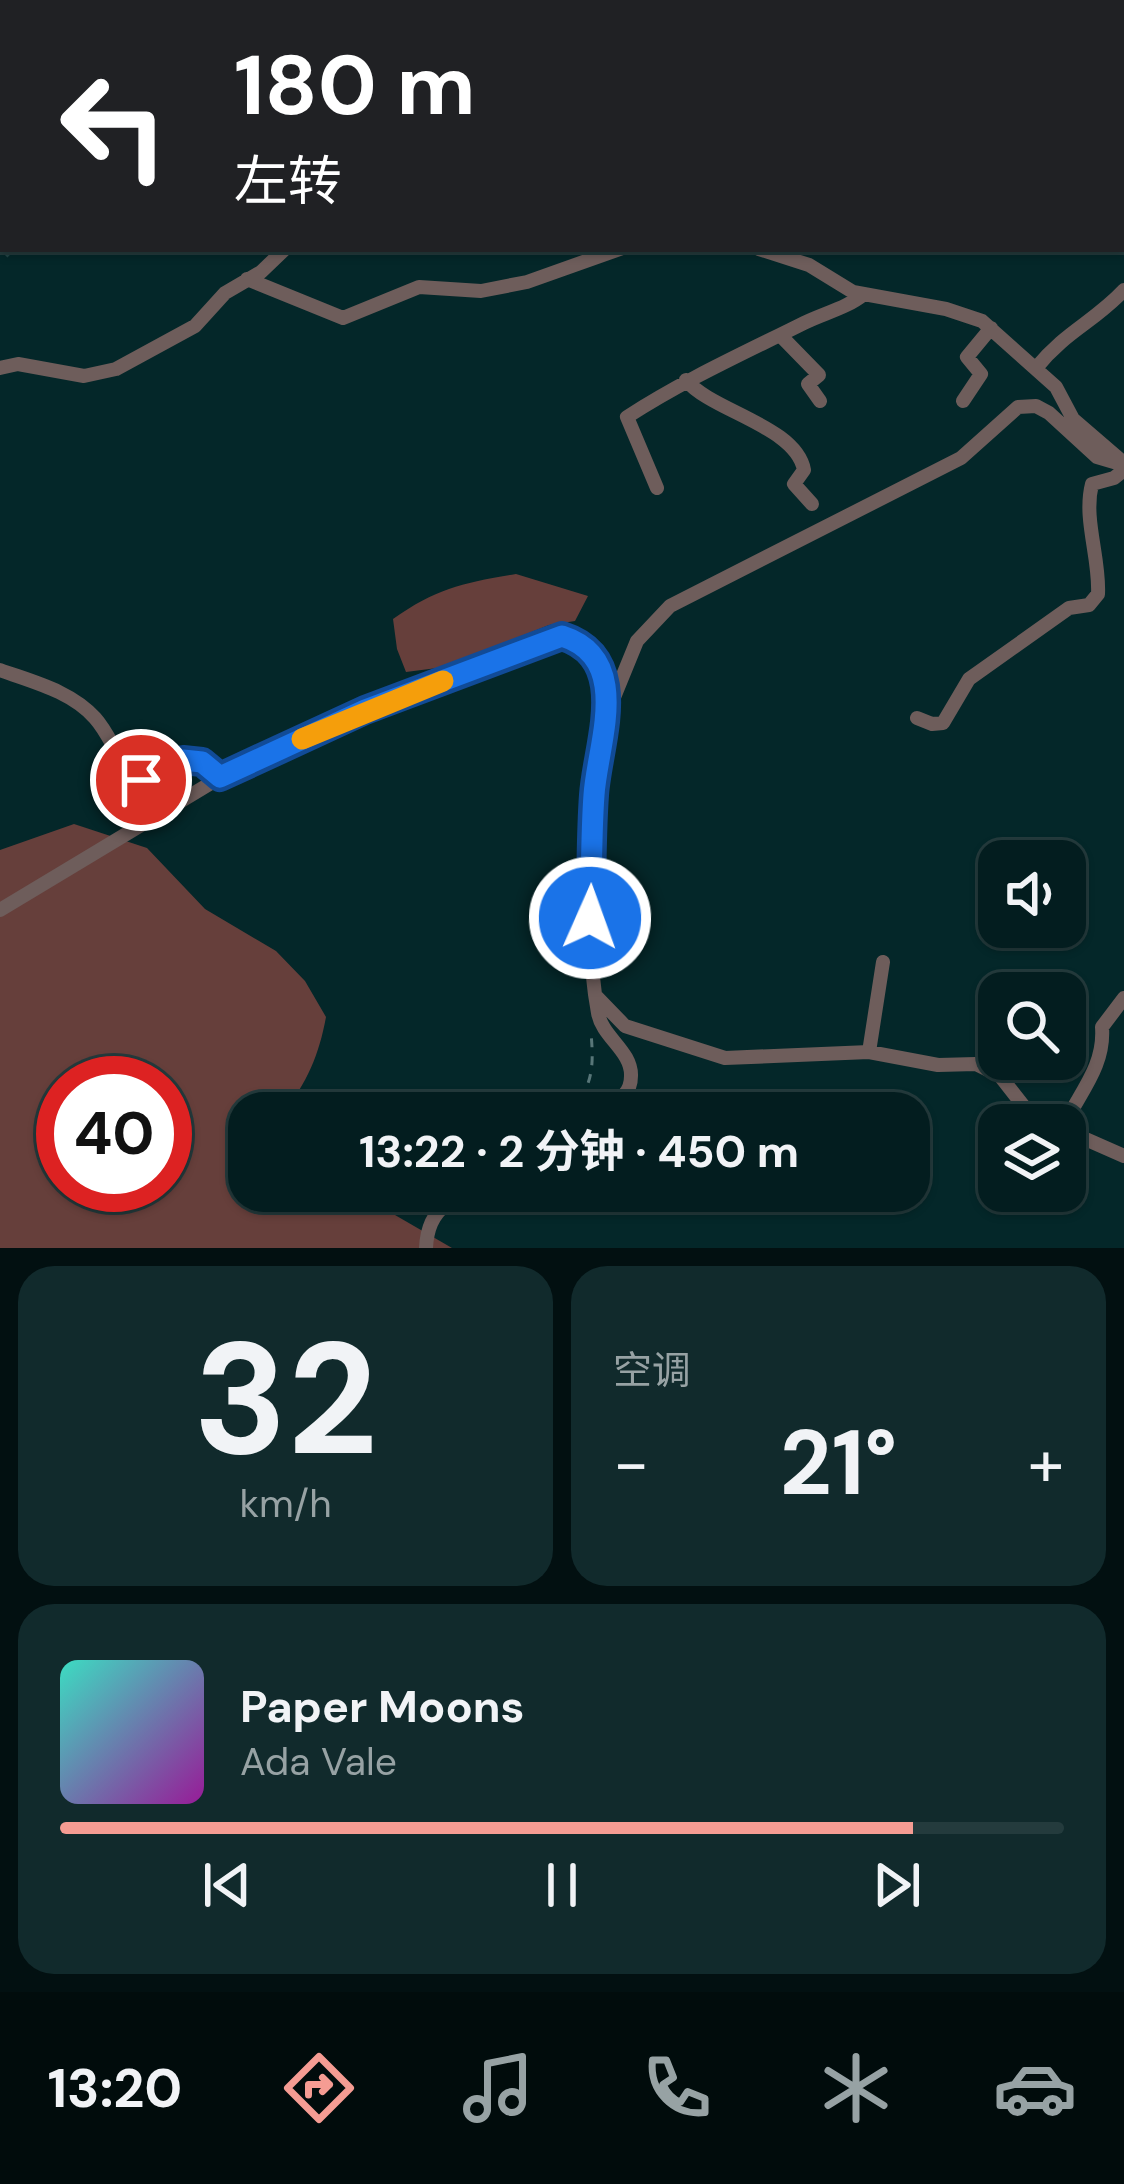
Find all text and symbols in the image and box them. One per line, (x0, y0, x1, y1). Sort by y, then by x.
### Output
text: 180 m (234, 31, 476, 140)
icon: left (36, 48, 192, 204)
text: 左转 (234, 146, 342, 217)
pin (90, 729, 192, 831)
icon: arrive (108, 747, 174, 813)
map controls (978, 840, 1086, 1212)
button: sound (978, 840, 1086, 948)
position arrow (527, 855, 653, 981)
button: search (978, 972, 1086, 1080)
speed limit sign: 40 (36, 1056, 192, 1212)
button: layers (978, 1104, 1086, 1212)
text: 13:22 · 2 分钟 · 450 m (359, 1122, 799, 1181)
text: 32 (193, 1298, 378, 1501)
text: 空调 (613, 1345, 691, 1396)
text: 21° (780, 1405, 897, 1522)
text: − (613, 1421, 649, 1506)
text: + (1028, 1421, 1064, 1506)
text: km/h (239, 1478, 332, 1529)
text: Paper Moons (240, 1677, 525, 1736)
text: Ada Vale (240, 1736, 397, 1787)
icon: previous (194, 1852, 260, 1918)
icon: pause (529, 1852, 595, 1918)
icon: next (864, 1852, 930, 1918)
icon: directions (277, 2046, 361, 2130)
icon: music (456, 2046, 540, 2130)
icon: phone (635, 2046, 719, 2130)
icon: climate (814, 2046, 898, 2130)
icon: car (993, 2046, 1077, 2130)
text: 13:20 (47, 2053, 182, 2124)

